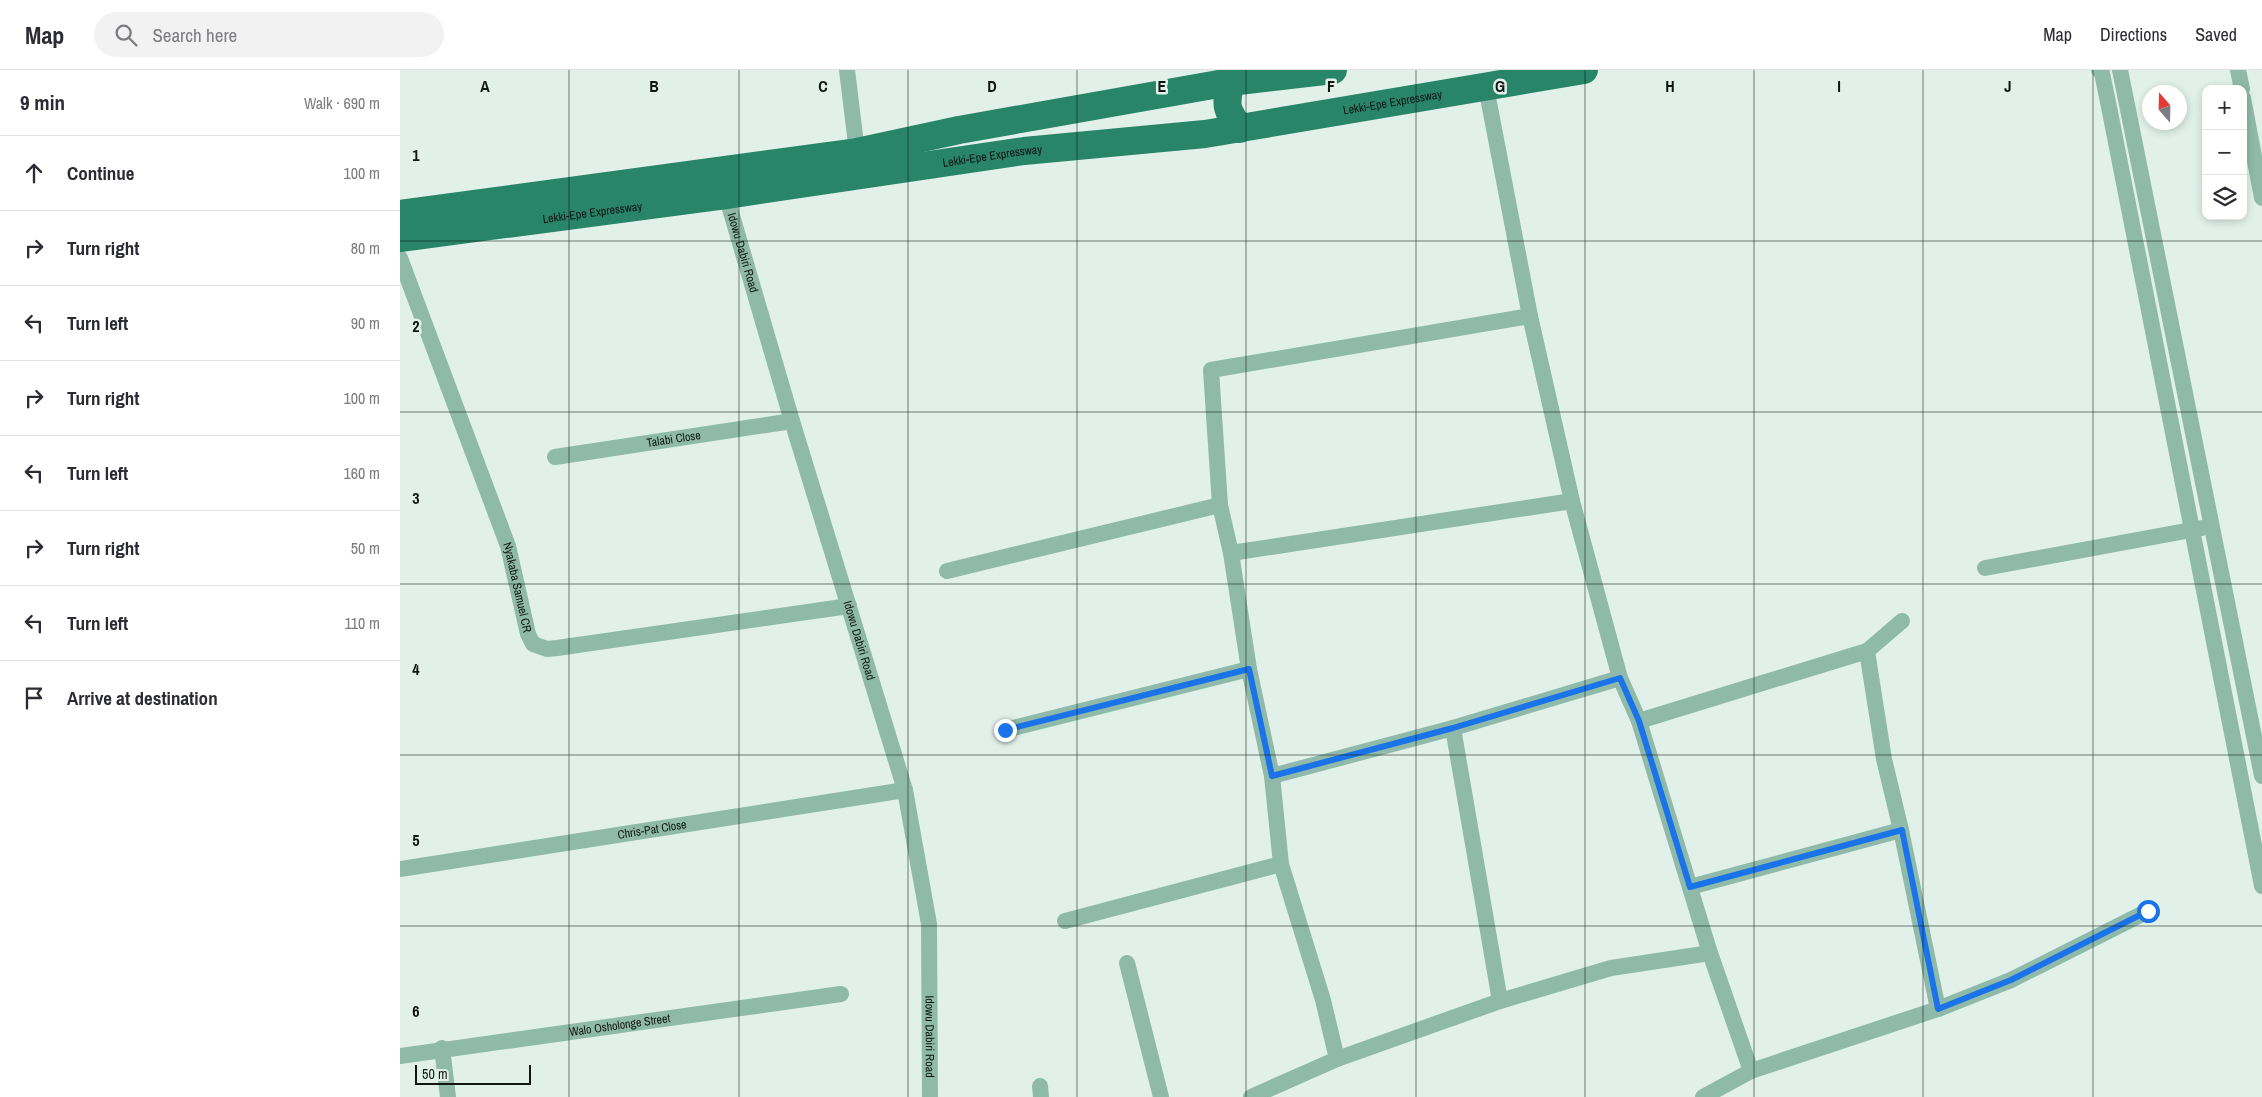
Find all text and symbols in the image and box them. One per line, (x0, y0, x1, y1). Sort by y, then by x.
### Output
search box (94, 12, 444, 57)
text: Map (25, 19, 64, 51)
icon: search (112, 21, 140, 49)
text: Search here (152, 22, 237, 48)
text: Map (2043, 22, 2072, 47)
text: Directions (2100, 22, 2167, 47)
text: Saved (2195, 22, 2237, 47)
text: A (480, 75, 490, 97)
text: B (649, 75, 659, 97)
text: C (818, 75, 828, 97)
text: D (987, 75, 997, 97)
text: E (1158, 75, 1167, 97)
text: F (1327, 75, 1335, 97)
text: G (1495, 75, 1505, 97)
text: H (1665, 75, 1675, 97)
text: I (1837, 75, 1841, 97)
text: J (2004, 75, 2012, 97)
north arrow (2142, 85, 2187, 130)
map controls (2202, 85, 2247, 220)
button: + (2202, 85, 2247, 130)
street label: Lekki-Epe Expressway (1342, 86, 1443, 119)
text: 9 min (20, 88, 65, 117)
text: Walk · 690 m (304, 92, 380, 114)
button: − (2202, 130, 2247, 175)
street label: Lekki-Epe Expressway (942, 141, 1043, 171)
text: 1 (412, 144, 420, 166)
icon: ahead (20, 159, 48, 187)
text: Continue (67, 160, 135, 186)
text: 100 m (344, 162, 380, 184)
button: layers (2202, 175, 2247, 220)
street label: Lekki-Epe Expressway (542, 198, 643, 227)
street label: Idowu Dabiri Road (724, 211, 762, 294)
icon: right (20, 234, 48, 262)
text: Turn right (67, 235, 139, 261)
text: 80 m (351, 237, 380, 259)
icon: left (20, 309, 48, 337)
text: Turn left (67, 310, 128, 336)
text: 90 m (351, 312, 380, 334)
text: 2 (412, 315, 420, 337)
icon: right (20, 384, 48, 412)
text: Turn right (67, 385, 139, 411)
text: 100 m (344, 387, 380, 409)
street label: Talabi Close (646, 427, 702, 451)
icon: left (20, 459, 48, 487)
text: Turn left (67, 460, 128, 486)
text: 160 m (344, 462, 380, 484)
text: 3 (412, 487, 420, 509)
icon: right (20, 534, 48, 562)
text: Turn right (67, 535, 139, 561)
text: 50 m (351, 537, 380, 559)
street label: Nyakaba Samuel CR (499, 540, 535, 634)
street label: Idowu Dabiri Road (840, 599, 879, 682)
icon: left (20, 609, 48, 637)
text: Turn left (67, 610, 128, 636)
text: 110 m (344, 612, 380, 634)
text: 4 (412, 658, 420, 680)
icon: arrive (20, 684, 48, 712)
text: Arrive at destination (67, 685, 218, 711)
route end (994, 719, 1017, 742)
street label: Chris-Pat Close (616, 816, 688, 843)
text: 5 (412, 829, 420, 851)
route start (2137, 900, 2160, 923)
street label: Idowu Dabiri Road (921, 995, 938, 1078)
text: 6 (412, 1000, 420, 1022)
street label: Walo Osholonge Street (568, 1010, 672, 1040)
scale bar (415, 1062, 531, 1085)
text: 50 m (422, 1065, 448, 1083)

